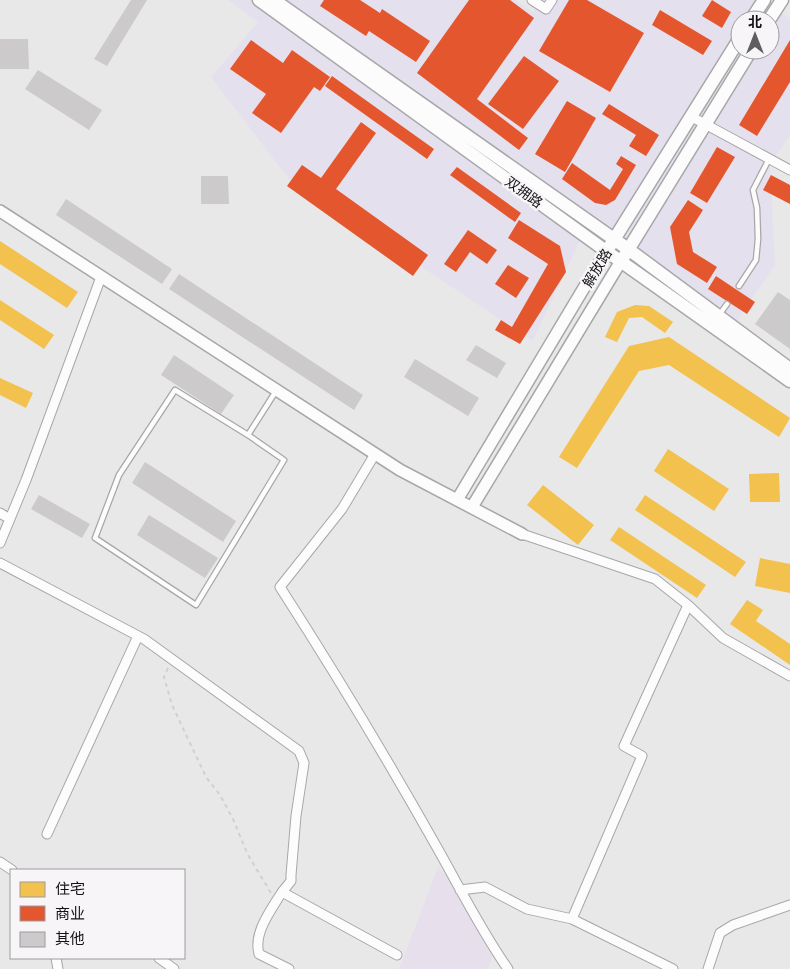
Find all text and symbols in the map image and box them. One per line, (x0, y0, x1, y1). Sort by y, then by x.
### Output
north arrow (730, 10, 780, 60)
text: 北 (748, 14, 762, 31)
street label: 双拥路 (502, 173, 546, 212)
street label: 解放路 (579, 246, 616, 291)
legend (10, 869, 185, 959)
text: 住宅 (55, 880, 85, 898)
text: 商业 (55, 905, 85, 923)
text: 其他 (55, 930, 85, 948)

